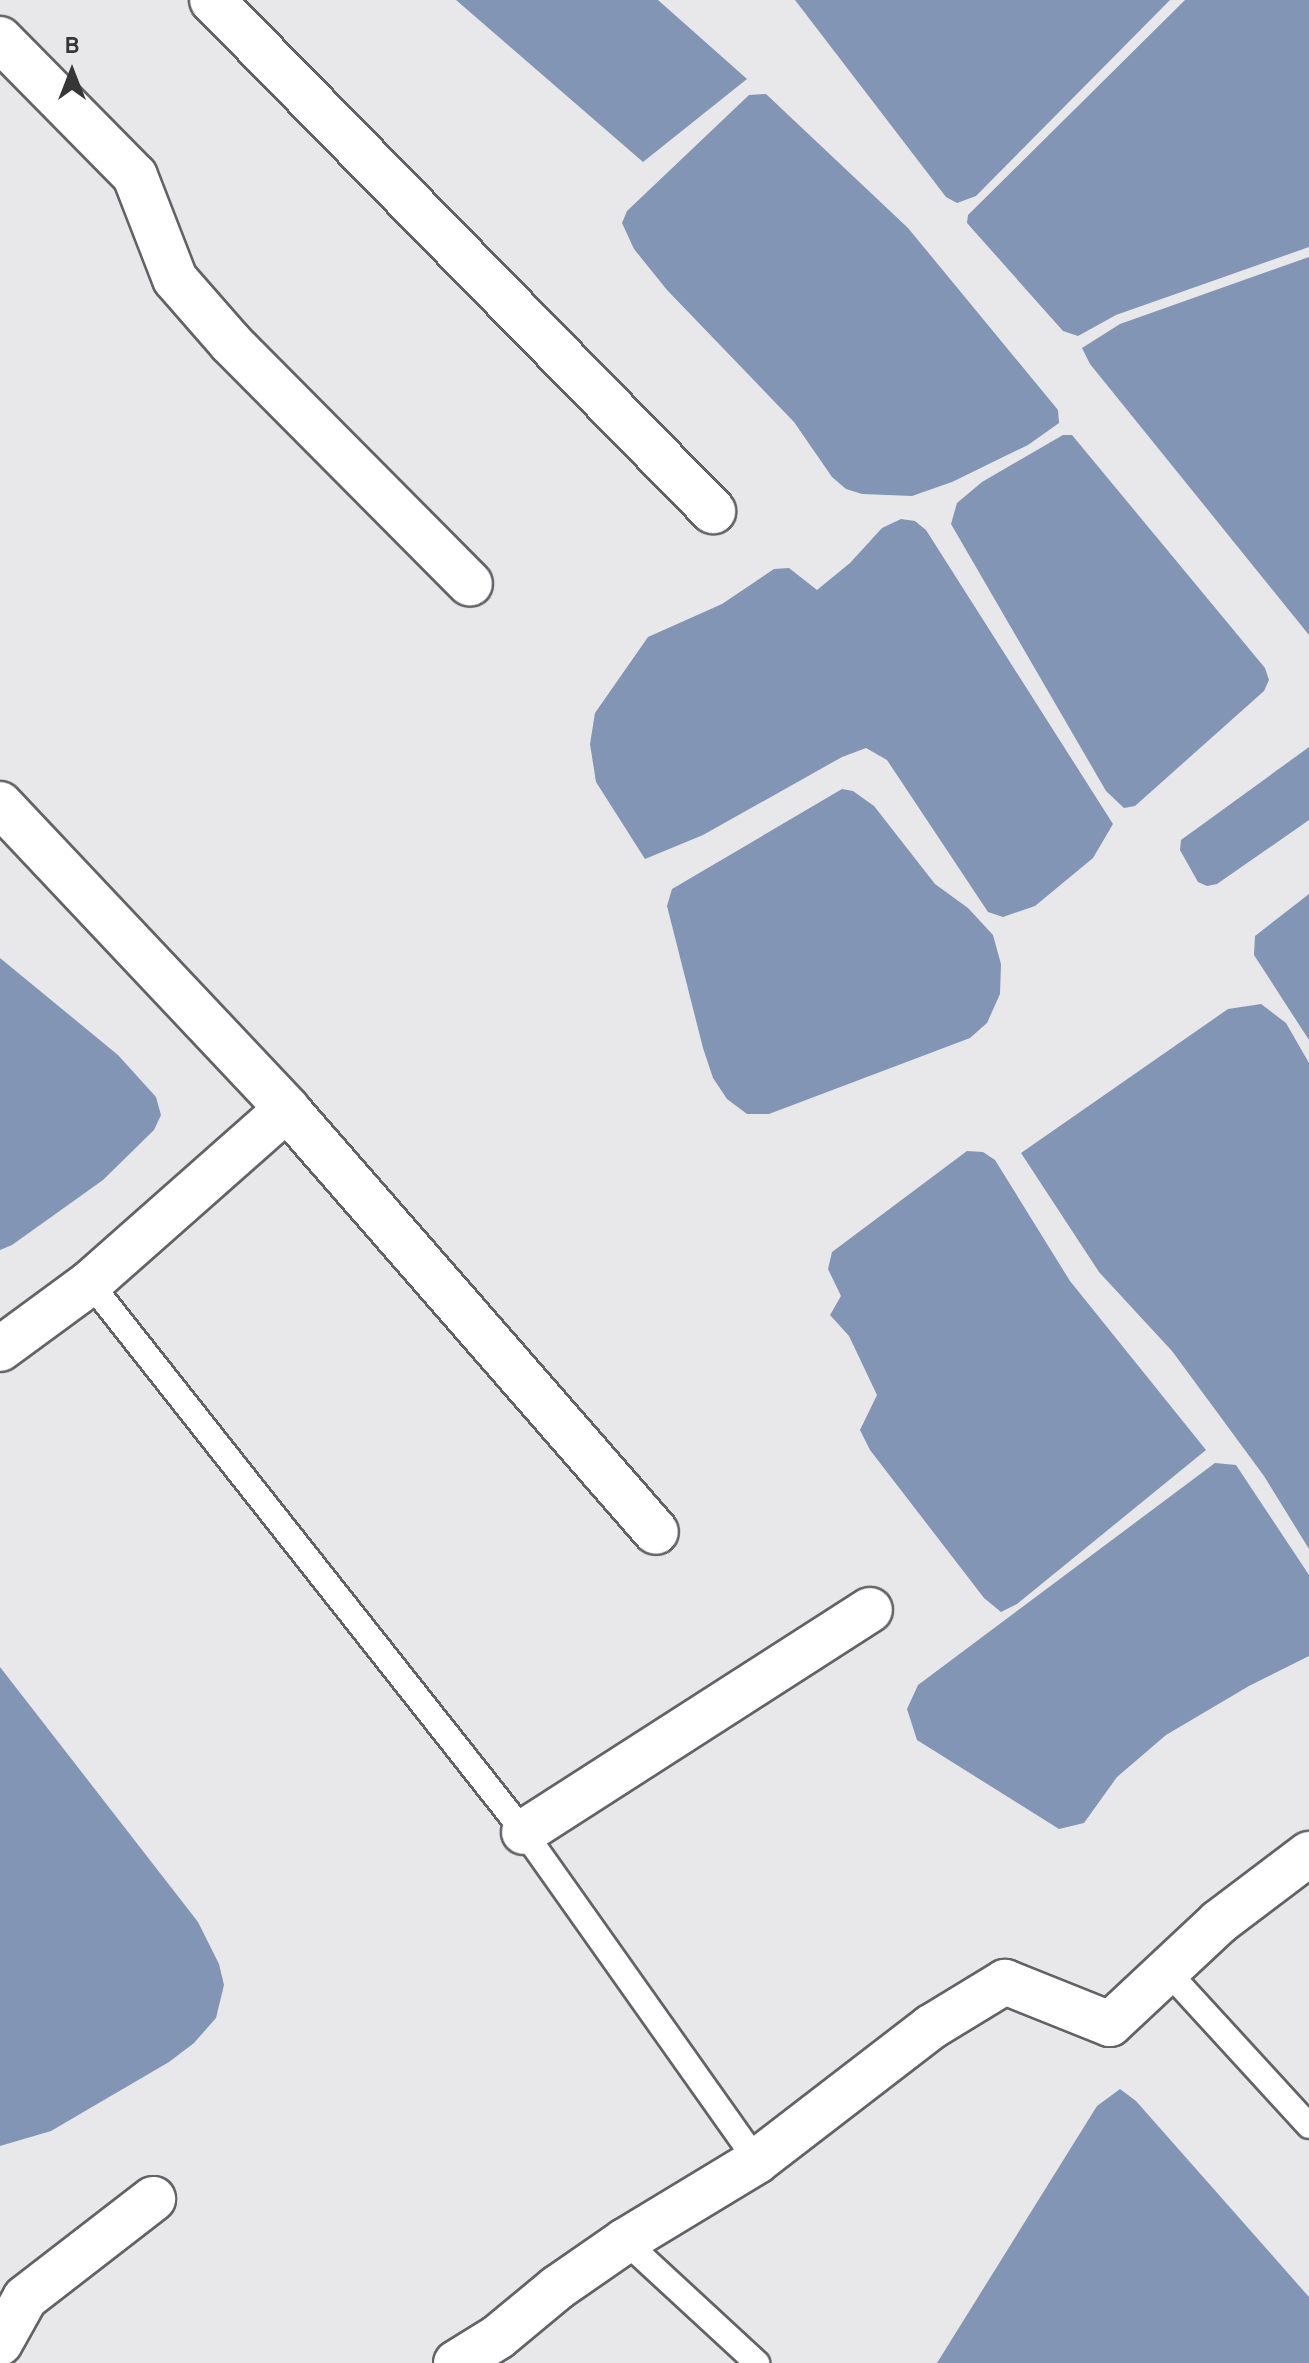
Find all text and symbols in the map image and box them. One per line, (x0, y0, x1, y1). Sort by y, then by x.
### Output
north arrow (32, 32, 112, 112)
text: B (64, 34, 80, 61)

